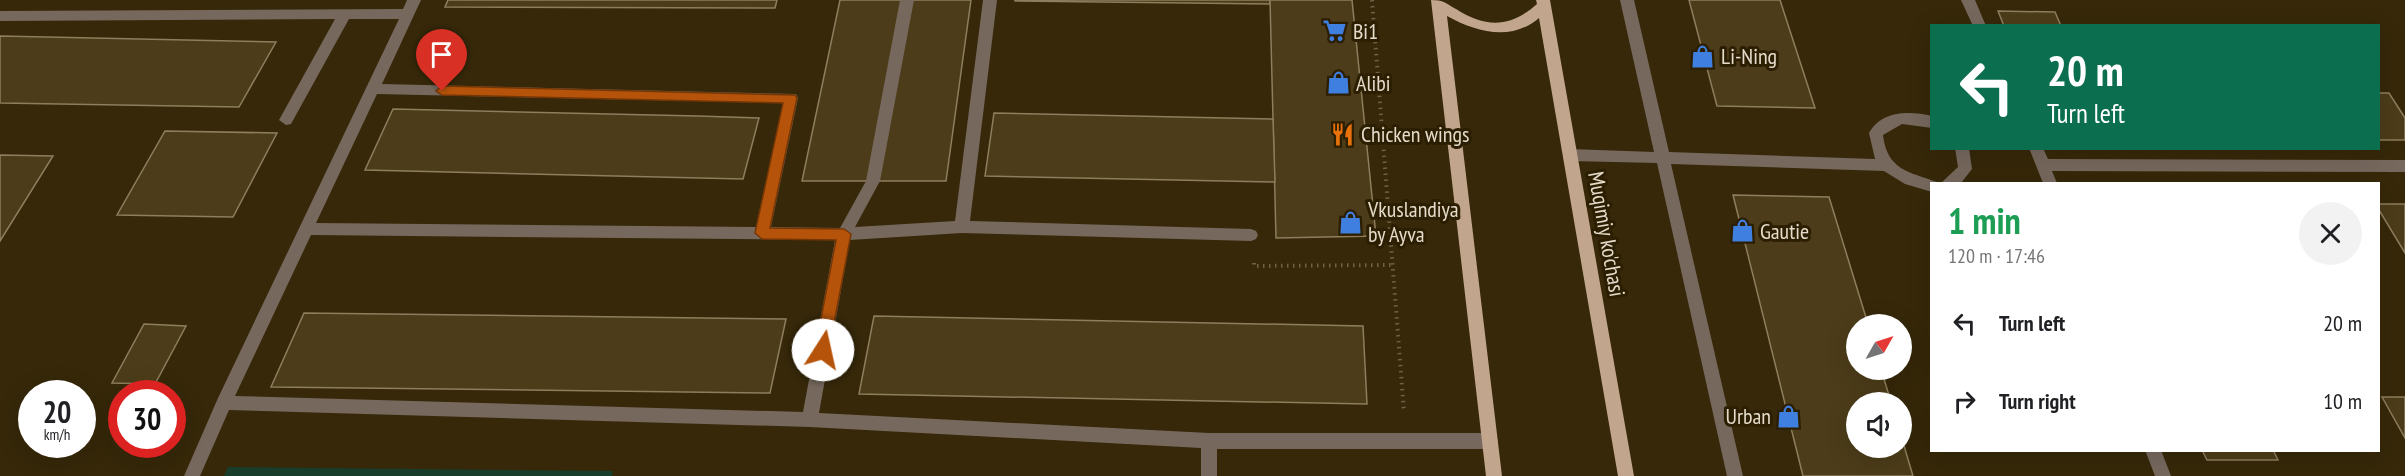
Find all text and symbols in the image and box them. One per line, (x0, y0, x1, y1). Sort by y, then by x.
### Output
place label: Bi1 (1353, 17, 1378, 45)
supermarket icon: Bi1 (1322, 18, 1348, 44)
pin (416, 29, 467, 91)
icon: arrive (425, 38, 458, 71)
place label: Li-Ning (1721, 42, 1777, 70)
shop icon: Li-Ning (1690, 43, 1716, 69)
text: 20 m (2047, 43, 2124, 98)
icon: left (1948, 48, 2026, 126)
place label: Alibi (1356, 69, 1391, 97)
shop icon: Alibi (1325, 70, 1351, 96)
text: Turn left (2047, 96, 2125, 130)
place label: Chicken wings (1361, 120, 1469, 148)
restaurant icon: Chicken wings (1330, 121, 1356, 147)
street label: Muqimiy ko'chasi (1582, 169, 1632, 299)
place label: Vkuslandiya by Ayva (1367, 195, 1459, 248)
text: 1 min (1948, 197, 2021, 244)
button: close (2299, 202, 2362, 265)
shop icon: Vkuslandiya by Ayva (1337, 209, 1363, 235)
place label: Gautie (1760, 217, 1809, 245)
shop icon: Gautie (1729, 218, 1755, 244)
text: 120 m · 17:46 (1948, 243, 2045, 269)
icon: left (1948, 307, 1981, 340)
text: Turn left (1999, 309, 2065, 337)
text: 20 m (2323, 309, 2362, 337)
north arrow (1846, 314, 1912, 380)
map controls (1846, 314, 1912, 458)
position arrow (791, 318, 855, 382)
speed limit sign: 30 (108, 380, 186, 458)
icon: right (1948, 385, 1981, 418)
text: Turn right (1999, 387, 2076, 415)
text: 10 m (2323, 387, 2362, 415)
text: 20 (43, 392, 71, 431)
button: sound (1846, 392, 1912, 458)
place label: Urban (1726, 402, 1771, 430)
shop icon: Urban (1776, 403, 1802, 429)
text: km/h (44, 425, 70, 444)

